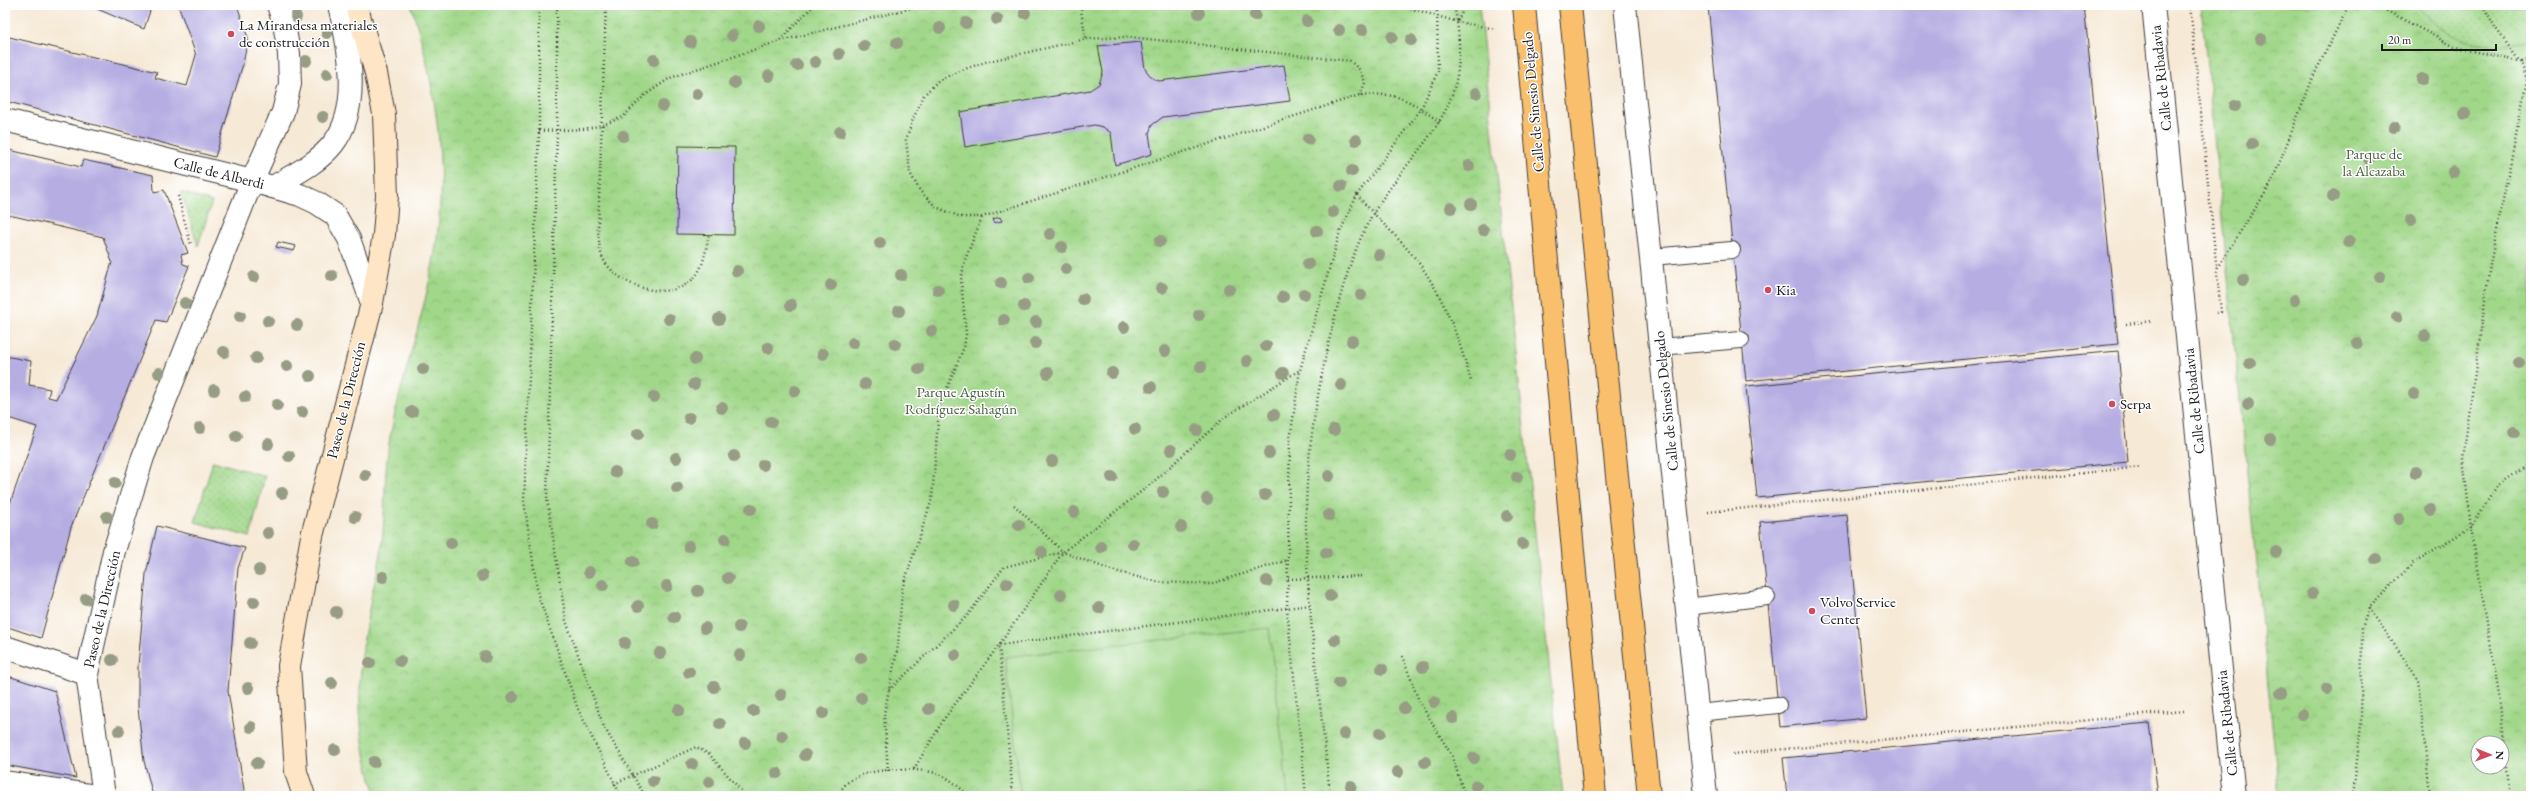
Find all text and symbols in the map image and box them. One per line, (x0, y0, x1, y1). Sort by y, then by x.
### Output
place label: La Mirandesa materiales de construcción (239, 15, 377, 51)
street label: Calle de Ribadavia (2145, 24, 2176, 132)
scale bar (2382, 26, 2496, 52)
marker: La Mirandesa materiales de construcción (226, 29, 236, 39)
street label: Calle de Sinesio Delgado (1517, 31, 1548, 173)
text: 20 m (2388, 32, 2412, 48)
park label: Parque de la Alcazaba (2342, 144, 2406, 180)
street label: Calle de Alberdi (172, 152, 267, 193)
place label: Kia (1776, 280, 1796, 299)
marker: Kia (1763, 285, 1773, 295)
street label: Calle de Sinesio Delgado (1649, 330, 1682, 472)
street label: Paseo de la Dirección (322, 339, 369, 460)
street label: Calle de Ribadavia (2178, 347, 2209, 455)
park label: Parque Agustín Rodríguez Sahagún (905, 382, 1017, 418)
place label: Serpa (2120, 394, 2151, 413)
marker: Serpa (2107, 399, 2117, 409)
street label: Paseo de la Dirección (79, 548, 124, 670)
place label: Volvo Service Center (1820, 592, 1896, 628)
marker: Volvo Service Center (1807, 606, 1817, 616)
street label: Calle de Ribadavia (2211, 669, 2242, 777)
north arrow (2470, 735, 2510, 775)
text: N (2493, 751, 2507, 760)

